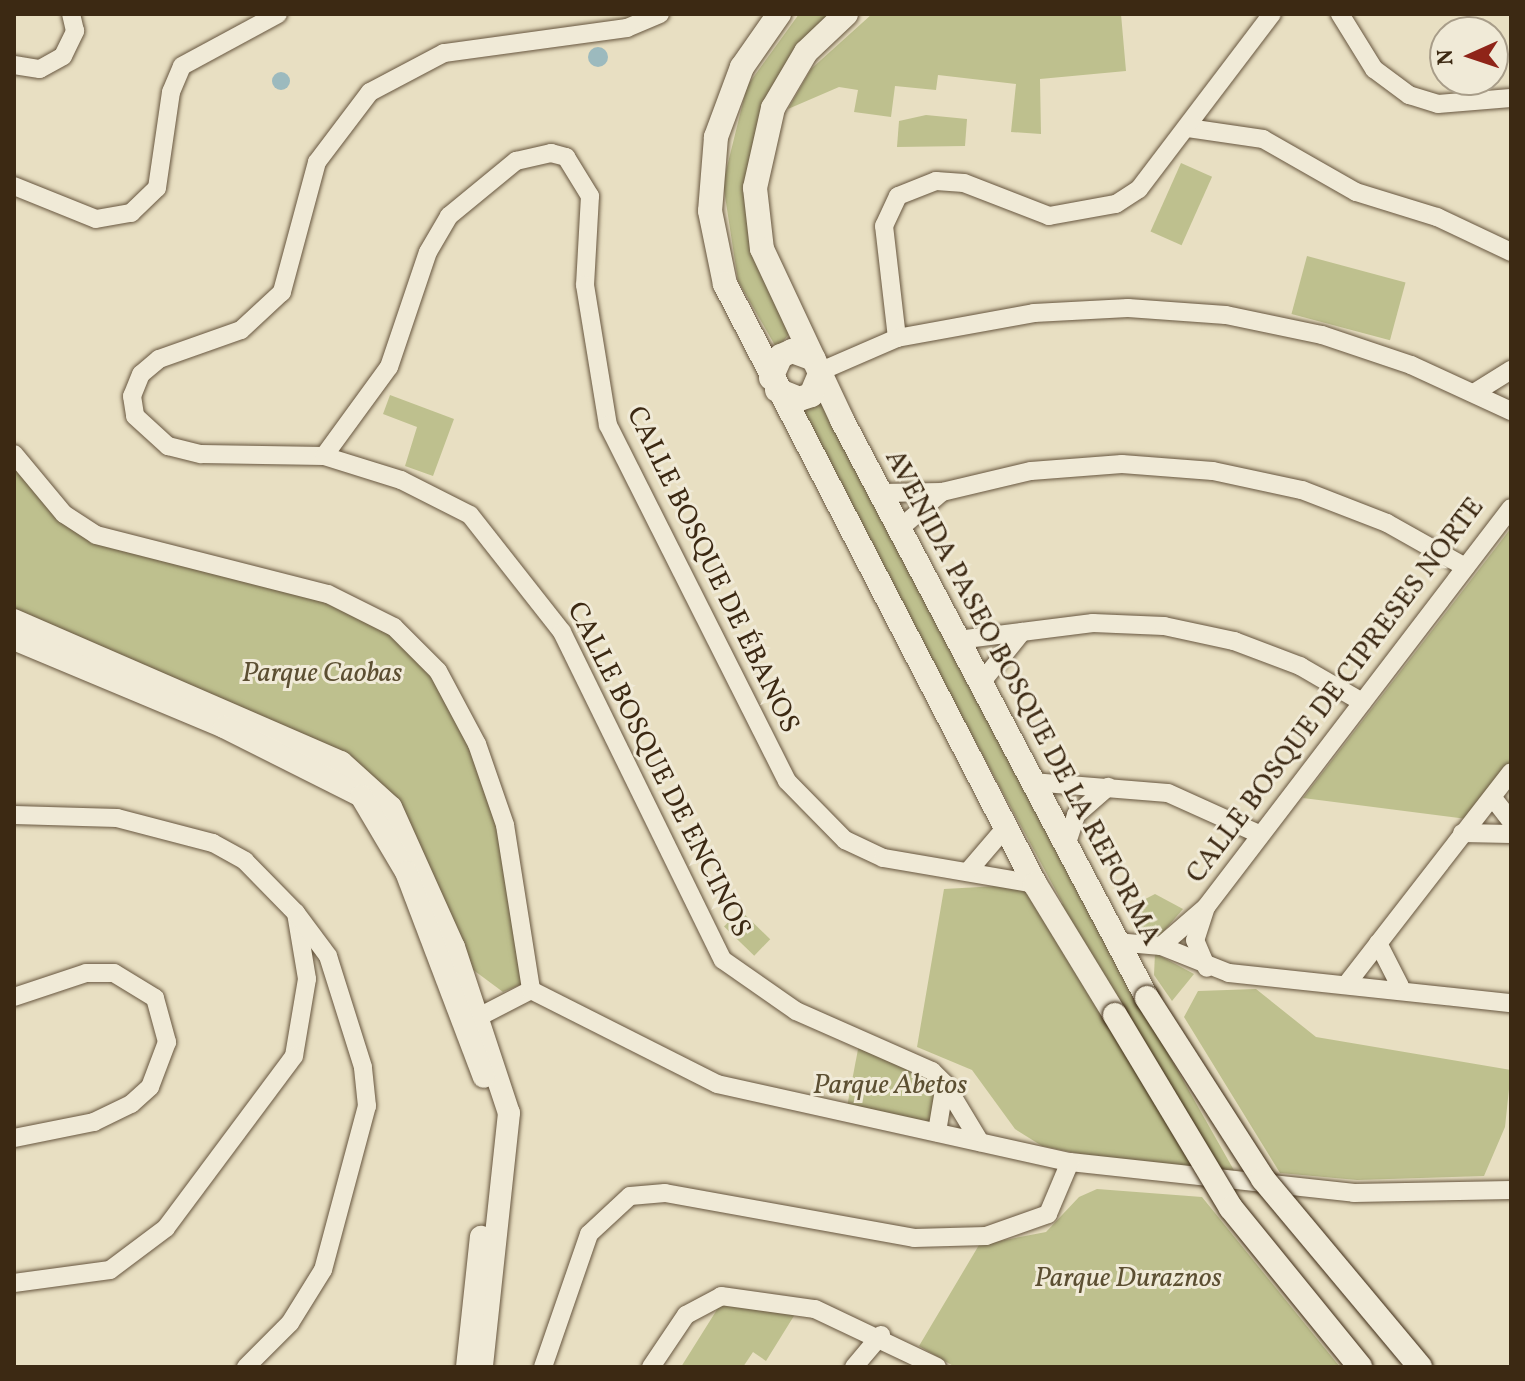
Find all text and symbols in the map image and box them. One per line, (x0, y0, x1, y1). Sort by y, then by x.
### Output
north arrow (1429, 16, 1509, 96)
text: N (1431, 48, 1462, 66)
street label: CALLE BOSQUE DE ÉBANOS (618, 401, 806, 739)
street label: AVENIDA PASEO BOSQUE DE LA REFORMA (877, 444, 1167, 952)
street label: CALLE BOSQUE DE CIPRESES NORTE (1180, 492, 1492, 890)
street label: CALLE BOSQUE DE ENCINOS (559, 597, 757, 943)
park label: Parque Caobas (242, 657, 402, 691)
park label: Parque Abetos (813, 1069, 967, 1103)
park label: Parque Duraznos (1034, 1262, 1222, 1296)

